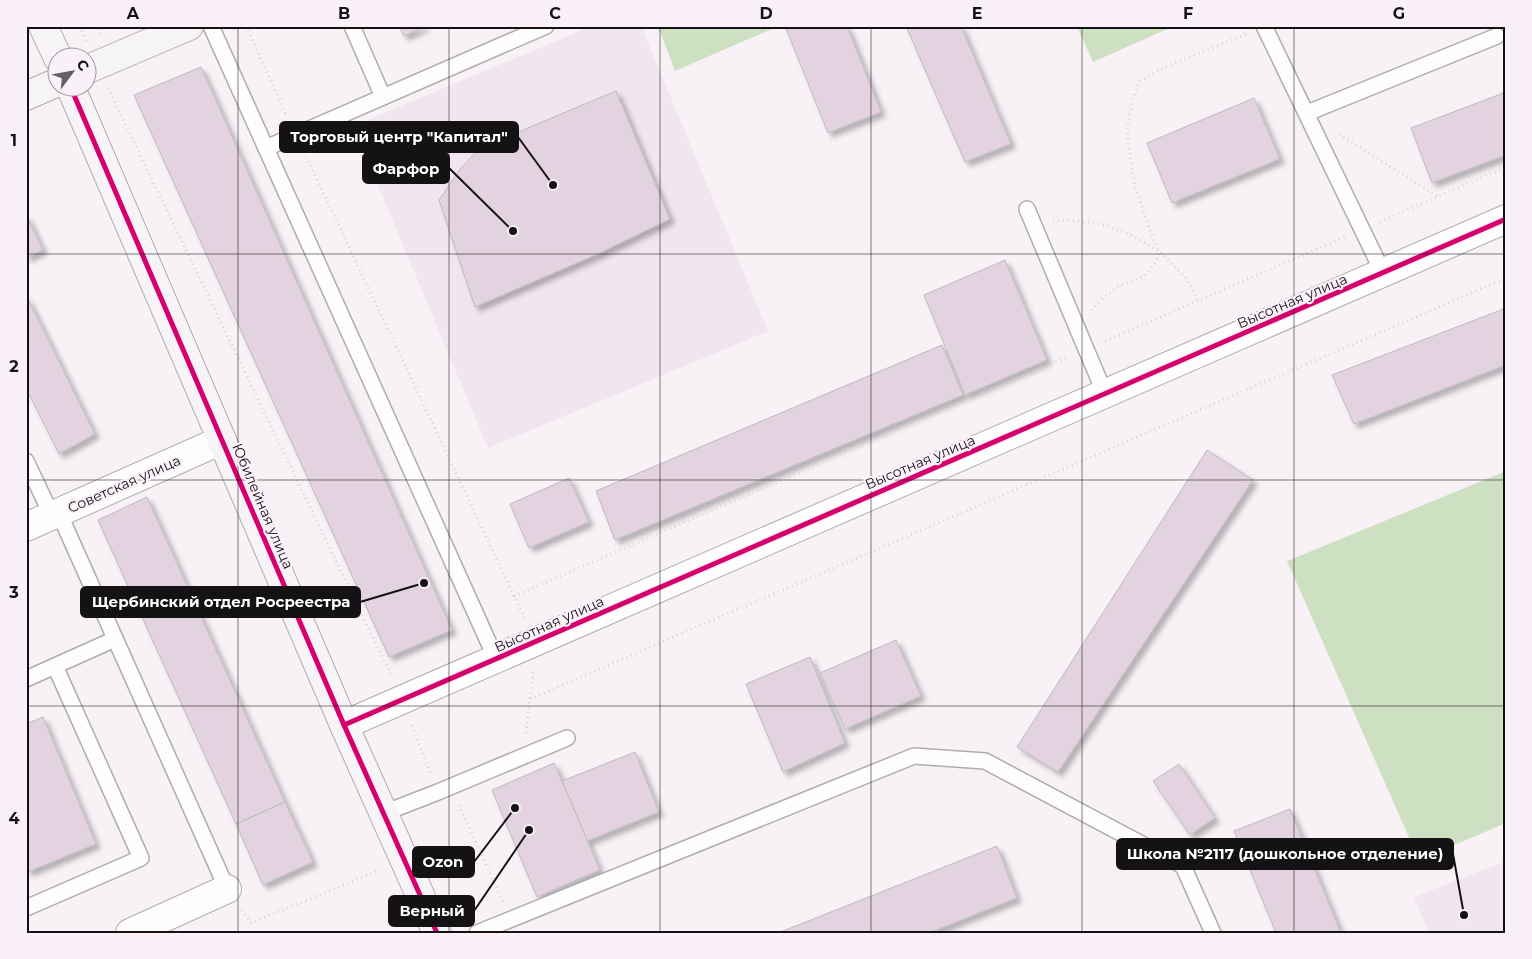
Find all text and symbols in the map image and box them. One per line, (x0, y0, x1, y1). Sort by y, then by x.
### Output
text: A (126, 4, 140, 23)
text: B (338, 4, 350, 23)
text: C (549, 4, 561, 23)
text: D (759, 4, 773, 23)
text: E (972, 4, 982, 23)
text: F (1183, 4, 1193, 23)
text: G (1393, 4, 1405, 23)
north arrow (48, 48, 98, 98)
text: С (73, 56, 93, 74)
callout: Торговый центр "Капитал" (280, 122, 518, 152)
text: Торговый центр "Капитал" (290, 127, 508, 146)
text: 1 (11, 131, 17, 150)
callout: Фарфор (363, 153, 449, 183)
text: Фарфор (373, 159, 439, 178)
street label: Высотная улица (1234, 270, 1350, 332)
text: 2 (9, 357, 19, 376)
street label: Высотная улица (862, 431, 978, 493)
street label: Юбилейная улица (228, 440, 298, 572)
street label: Советская улица (65, 451, 183, 517)
text: 3 (8, 583, 19, 602)
callout: Щербинский отдел Росреестра (81, 587, 360, 617)
text: Щербинский отдел Росреестра (92, 592, 350, 611)
street label: Высотная улица (491, 592, 607, 656)
text: 4 (8, 809, 20, 828)
callout: Школа №2117 (дошкольное отделение) (1117, 839, 1453, 869)
text: Школа №2117 (дошкольное отделение) (1127, 844, 1443, 863)
callout: Ozon (413, 847, 474, 877)
text: Ozon (423, 852, 463, 871)
callout: Верный (389, 896, 474, 926)
text: Верный (399, 901, 465, 920)

